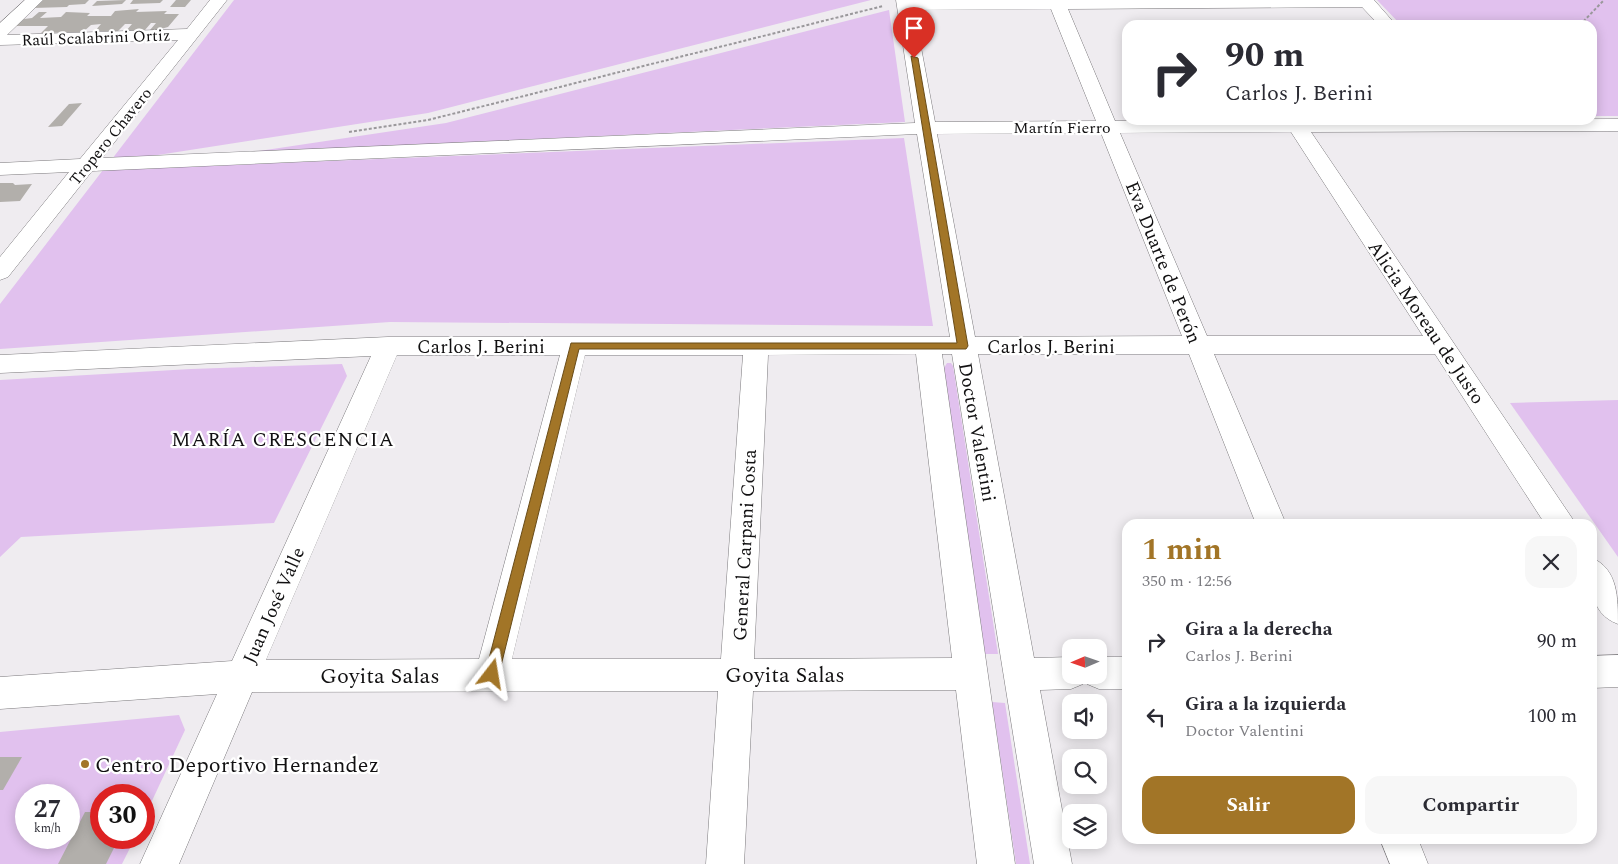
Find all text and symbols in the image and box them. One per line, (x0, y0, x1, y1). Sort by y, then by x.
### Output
pin (893, 7, 935, 58)
icon: arrive (900, 14, 928, 42)
street label: Raúl Scalabrini Ortiz (21, 23, 171, 53)
text: 90 m (1225, 29, 1305, 82)
icon: right (1142, 40, 1207, 105)
text: Carlos J. Berini (1225, 77, 1373, 110)
street label: Tropero Chavero (64, 82, 158, 191)
street label: Martín Fierro (1013, 116, 1111, 140)
street label: Eva Duarte de Perón (1117, 177, 1208, 348)
street label: Alicia Moreau de Justo (1360, 235, 1492, 411)
street label: Carlos J. Berini (417, 333, 545, 362)
street label: Carlos J. Berini (987, 333, 1115, 362)
street label: Doctor Valentini (950, 360, 1003, 504)
district label: MARÍA CRESCENCIA (171, 425, 395, 455)
street label: General Carpani Costa (726, 448, 765, 642)
text: 1 min (1142, 527, 1222, 573)
button: close (1525, 536, 1577, 588)
street label: Juan José Valle (236, 543, 313, 669)
text: 350 m · 12:56 (1142, 569, 1232, 593)
text: Gira a la derecha (1185, 615, 1332, 644)
text: 90 m (1537, 627, 1577, 656)
icon: right (1142, 628, 1170, 656)
north arrow (1062, 639, 1108, 684)
map controls (1062, 639, 1107, 849)
text: Carlos J. Berini (1185, 644, 1293, 668)
position arrow (465, 647, 517, 699)
street label: Goyita Salas (725, 659, 845, 692)
street label: Goyita Salas (320, 660, 440, 693)
text: Gira a la izquierda (1185, 690, 1346, 719)
button: sound (1062, 694, 1107, 739)
text: 100 m (1527, 702, 1577, 731)
icon: left (1142, 703, 1170, 731)
text: Doctor Valentini (1185, 719, 1304, 743)
place label: Centro Deportivo Hernandez (95, 749, 379, 782)
button: search (1062, 749, 1107, 794)
marker: Centro Deportivo Hernandez (79, 758, 91, 770)
button: Salir (1142, 776, 1355, 834)
button: Compartir (1365, 776, 1577, 834)
speed limit sign: 30 (90, 784, 155, 849)
text: 27 (33, 791, 62, 829)
button: layers (1062, 804, 1107, 849)
text: km/h (34, 819, 61, 838)

